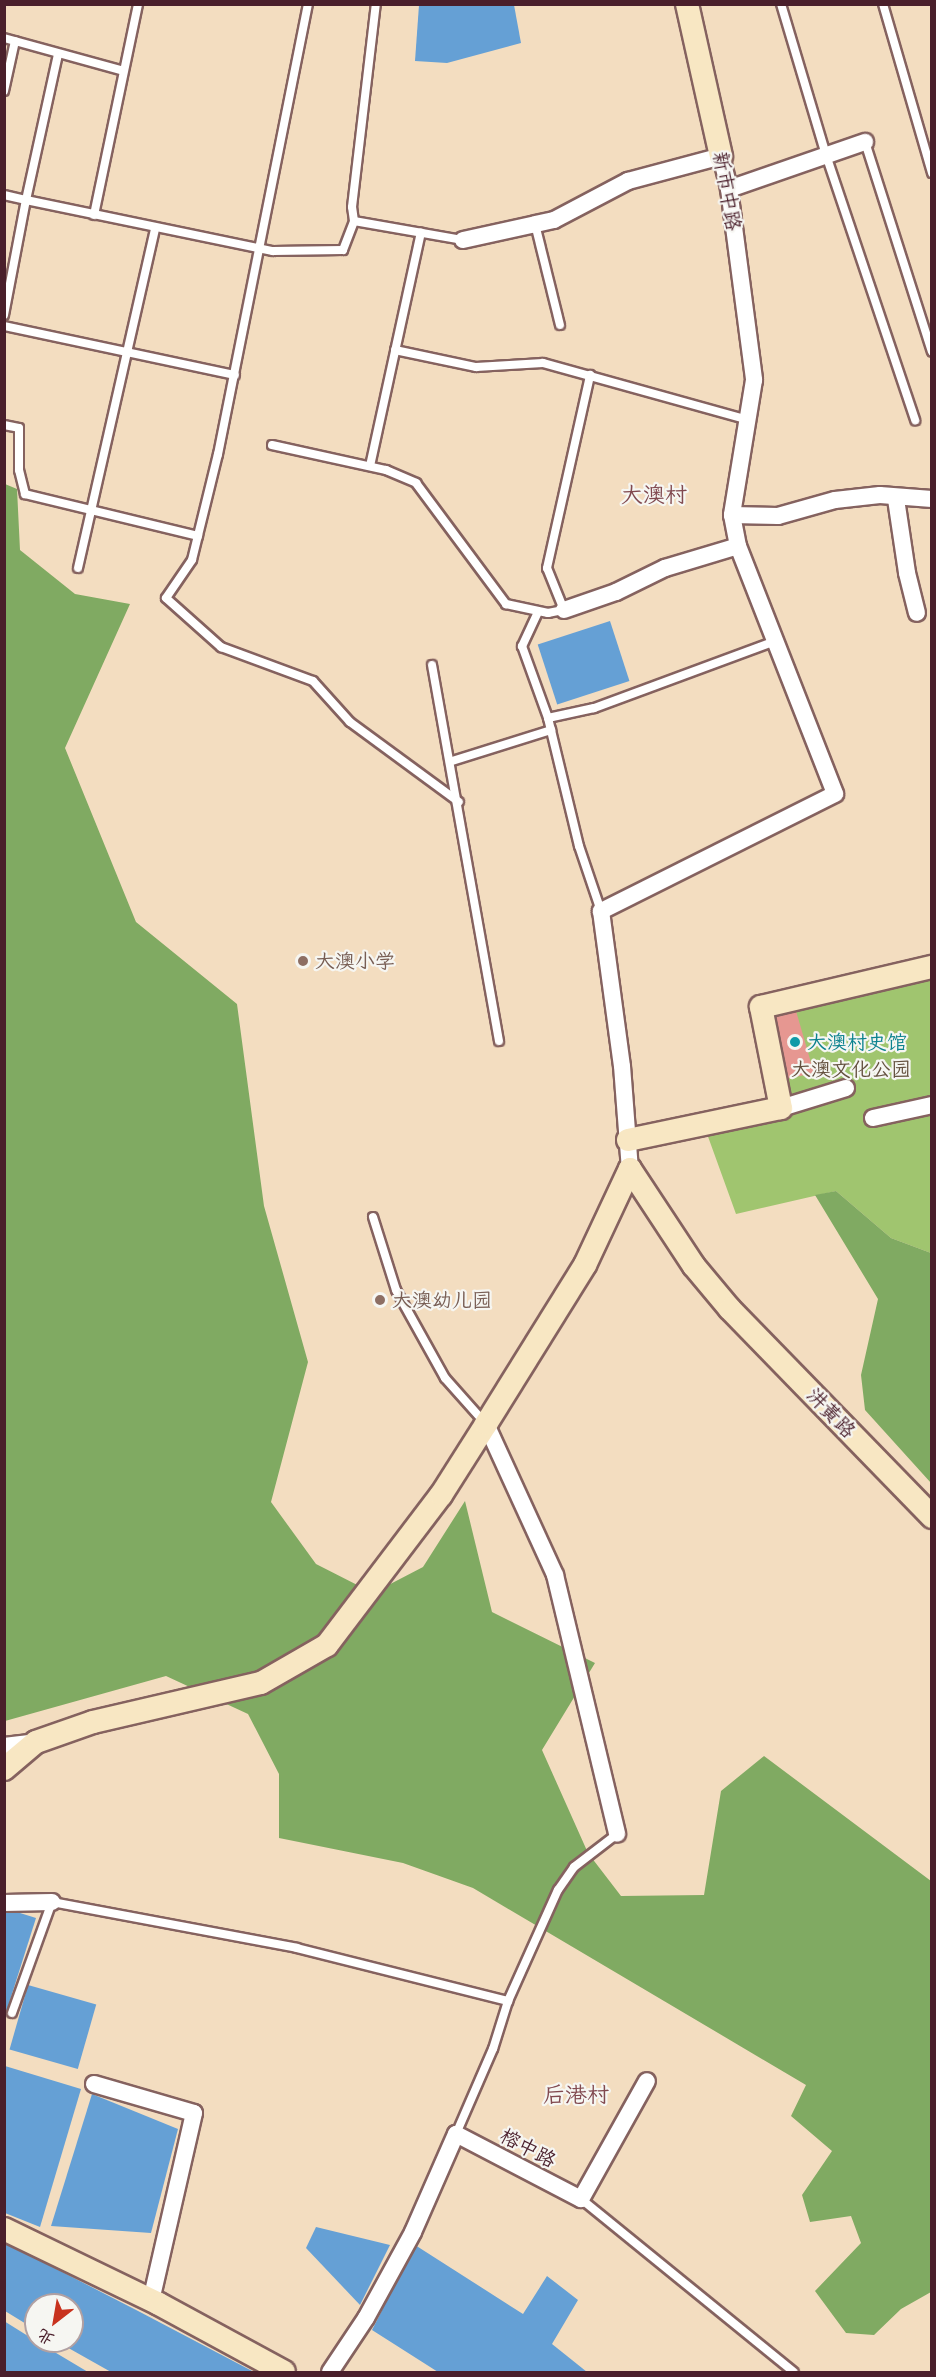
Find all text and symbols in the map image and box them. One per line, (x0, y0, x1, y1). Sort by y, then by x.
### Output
street label: 新市中路 (708, 150, 746, 232)
district label: 大澳村 (621, 483, 687, 509)
place label: 大澳小学 (315, 949, 395, 973)
marker: 大澳小学 (296, 954, 310, 968)
place label: 大澳村史馆 (807, 1030, 907, 1054)
marker: 大澳村史馆 (788, 1035, 802, 1049)
park label: 大澳文化公园 (791, 1057, 911, 1081)
place label: 大澳幼儿园 (392, 1288, 492, 1312)
marker: 大澳幼儿园 (373, 1293, 387, 1307)
street label: 汫黄路 (802, 1383, 860, 1443)
district label: 后港村 (543, 2083, 609, 2109)
street label: 榕中路 (496, 2123, 560, 2173)
north arrow (24, 2293, 84, 2353)
text: 北 (34, 2325, 57, 2349)

